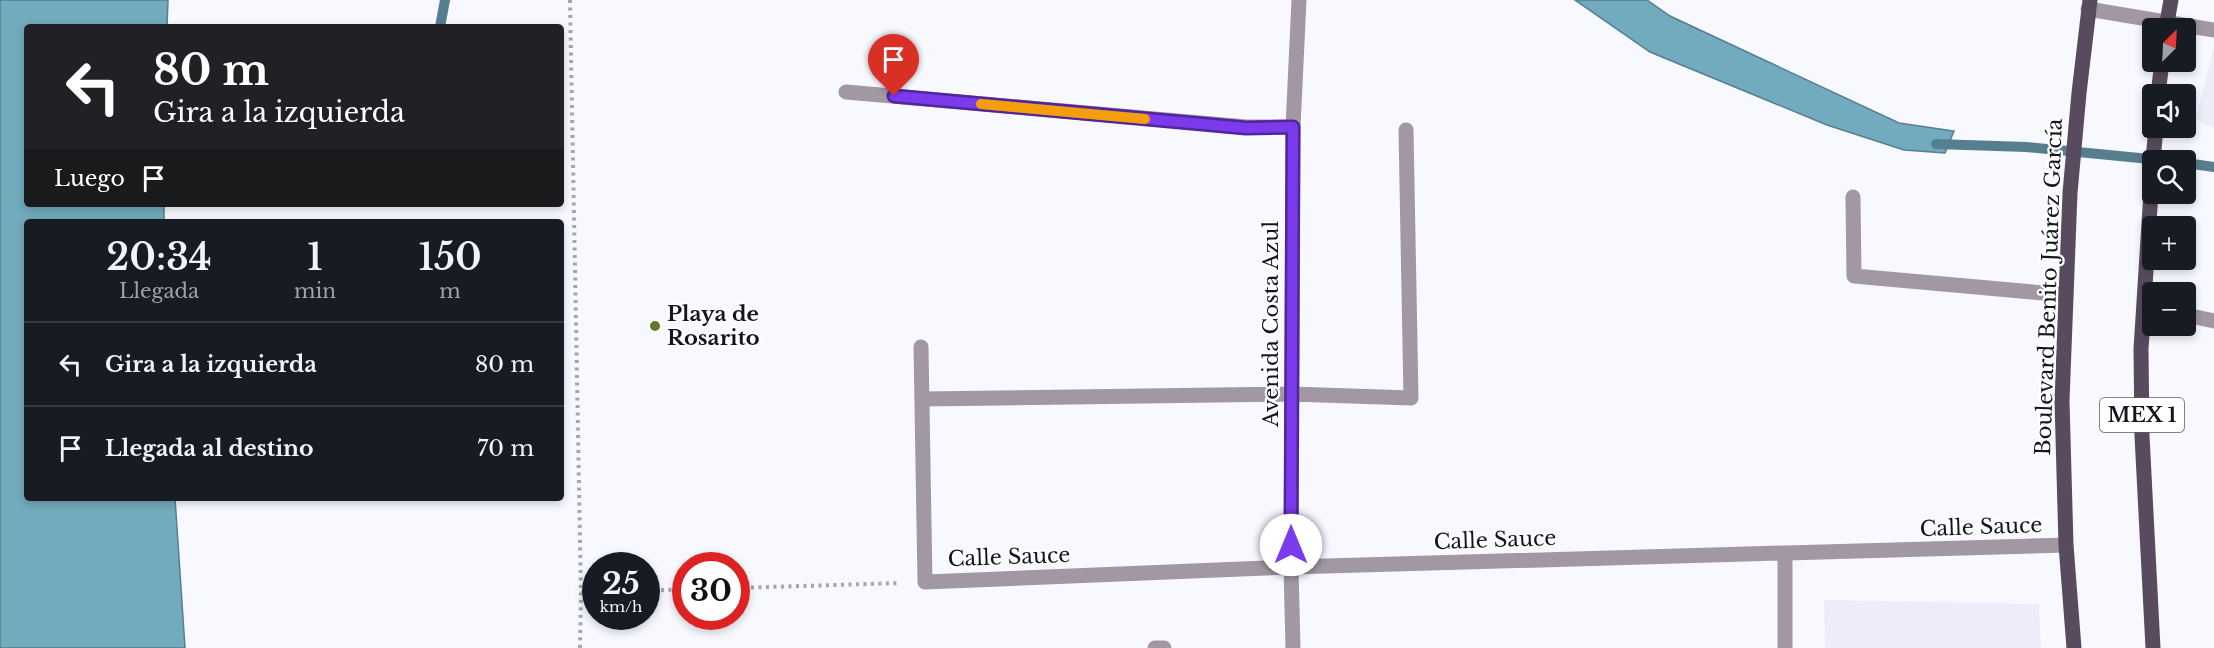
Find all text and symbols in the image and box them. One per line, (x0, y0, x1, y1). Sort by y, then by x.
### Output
north arrow (2142, 18, 2196, 72)
map controls (2142, 18, 2196, 336)
pin (868, 34, 919, 96)
icon: arrive (877, 43, 910, 76)
text: 80 m (153, 44, 269, 96)
icon: left (54, 48, 132, 126)
button: sound (2142, 84, 2196, 138)
text: Gira a la izquierda (153, 96, 405, 129)
street label: Boulevard Benito Juárez García (2030, 118, 2068, 456)
button: search (2142, 150, 2196, 204)
icon: arrive (137, 162, 170, 195)
text: Luego (54, 165, 125, 192)
button: + (2142, 216, 2196, 270)
street label: Avenida Costa Azul (1258, 221, 1284, 428)
text: 20:34 (106, 235, 212, 280)
text: 1 (307, 235, 323, 280)
text: 150 (418, 235, 482, 280)
text: Llegada (119, 279, 199, 303)
text: min (294, 279, 336, 303)
text: m (439, 279, 461, 303)
button: − (2142, 282, 2196, 336)
place label: Playa de Rosarito (667, 301, 760, 351)
marker: Playa de Rosarito (648, 319, 662, 333)
icon: left (54, 348, 87, 381)
text: Gira a la izquierda (105, 351, 317, 378)
text: 80 m (475, 351, 534, 378)
road number: MEX 1 (2100, 398, 2184, 432)
icon: arrive (54, 432, 87, 465)
text: Llegada al destino (105, 435, 314, 462)
text: 70 m (477, 435, 534, 462)
street label: Calle Sauce (1919, 512, 2043, 542)
position arrow (1259, 513, 1323, 577)
street label: Calle Sauce (1433, 525, 1557, 555)
street label: Calle Sauce (947, 542, 1071, 572)
speed limit sign: 30 (672, 552, 750, 630)
text: 25 (602, 565, 640, 602)
text: km/h (600, 597, 642, 616)

